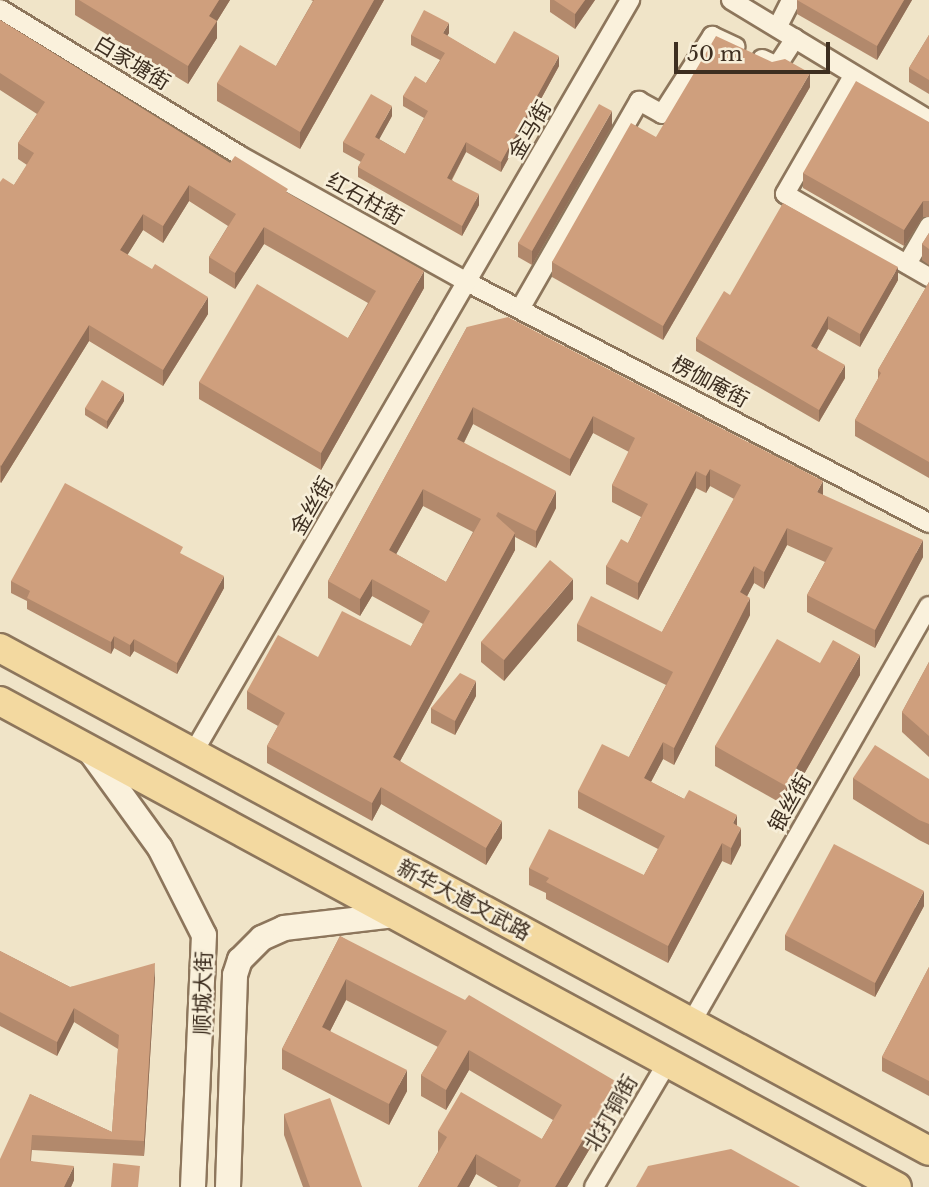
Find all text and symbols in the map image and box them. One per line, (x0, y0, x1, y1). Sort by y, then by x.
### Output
scale bar (677, 28, 833, 72)
street label: 白家塘街 (90, 31, 174, 95)
text: 50 m (687, 41, 742, 67)
street label: 金马街 (503, 96, 557, 164)
street label: 红石柱街 (322, 168, 408, 230)
street label: 楞伽庵街 (667, 351, 753, 413)
street label: 金丝街 (285, 472, 339, 540)
street label: 银丝街 (763, 769, 817, 837)
street label: 新华大道文武路 (393, 854, 535, 946)
street label: 顺城大街 (189, 951, 217, 1035)
street label: 北打铜街 (579, 1070, 643, 1156)

